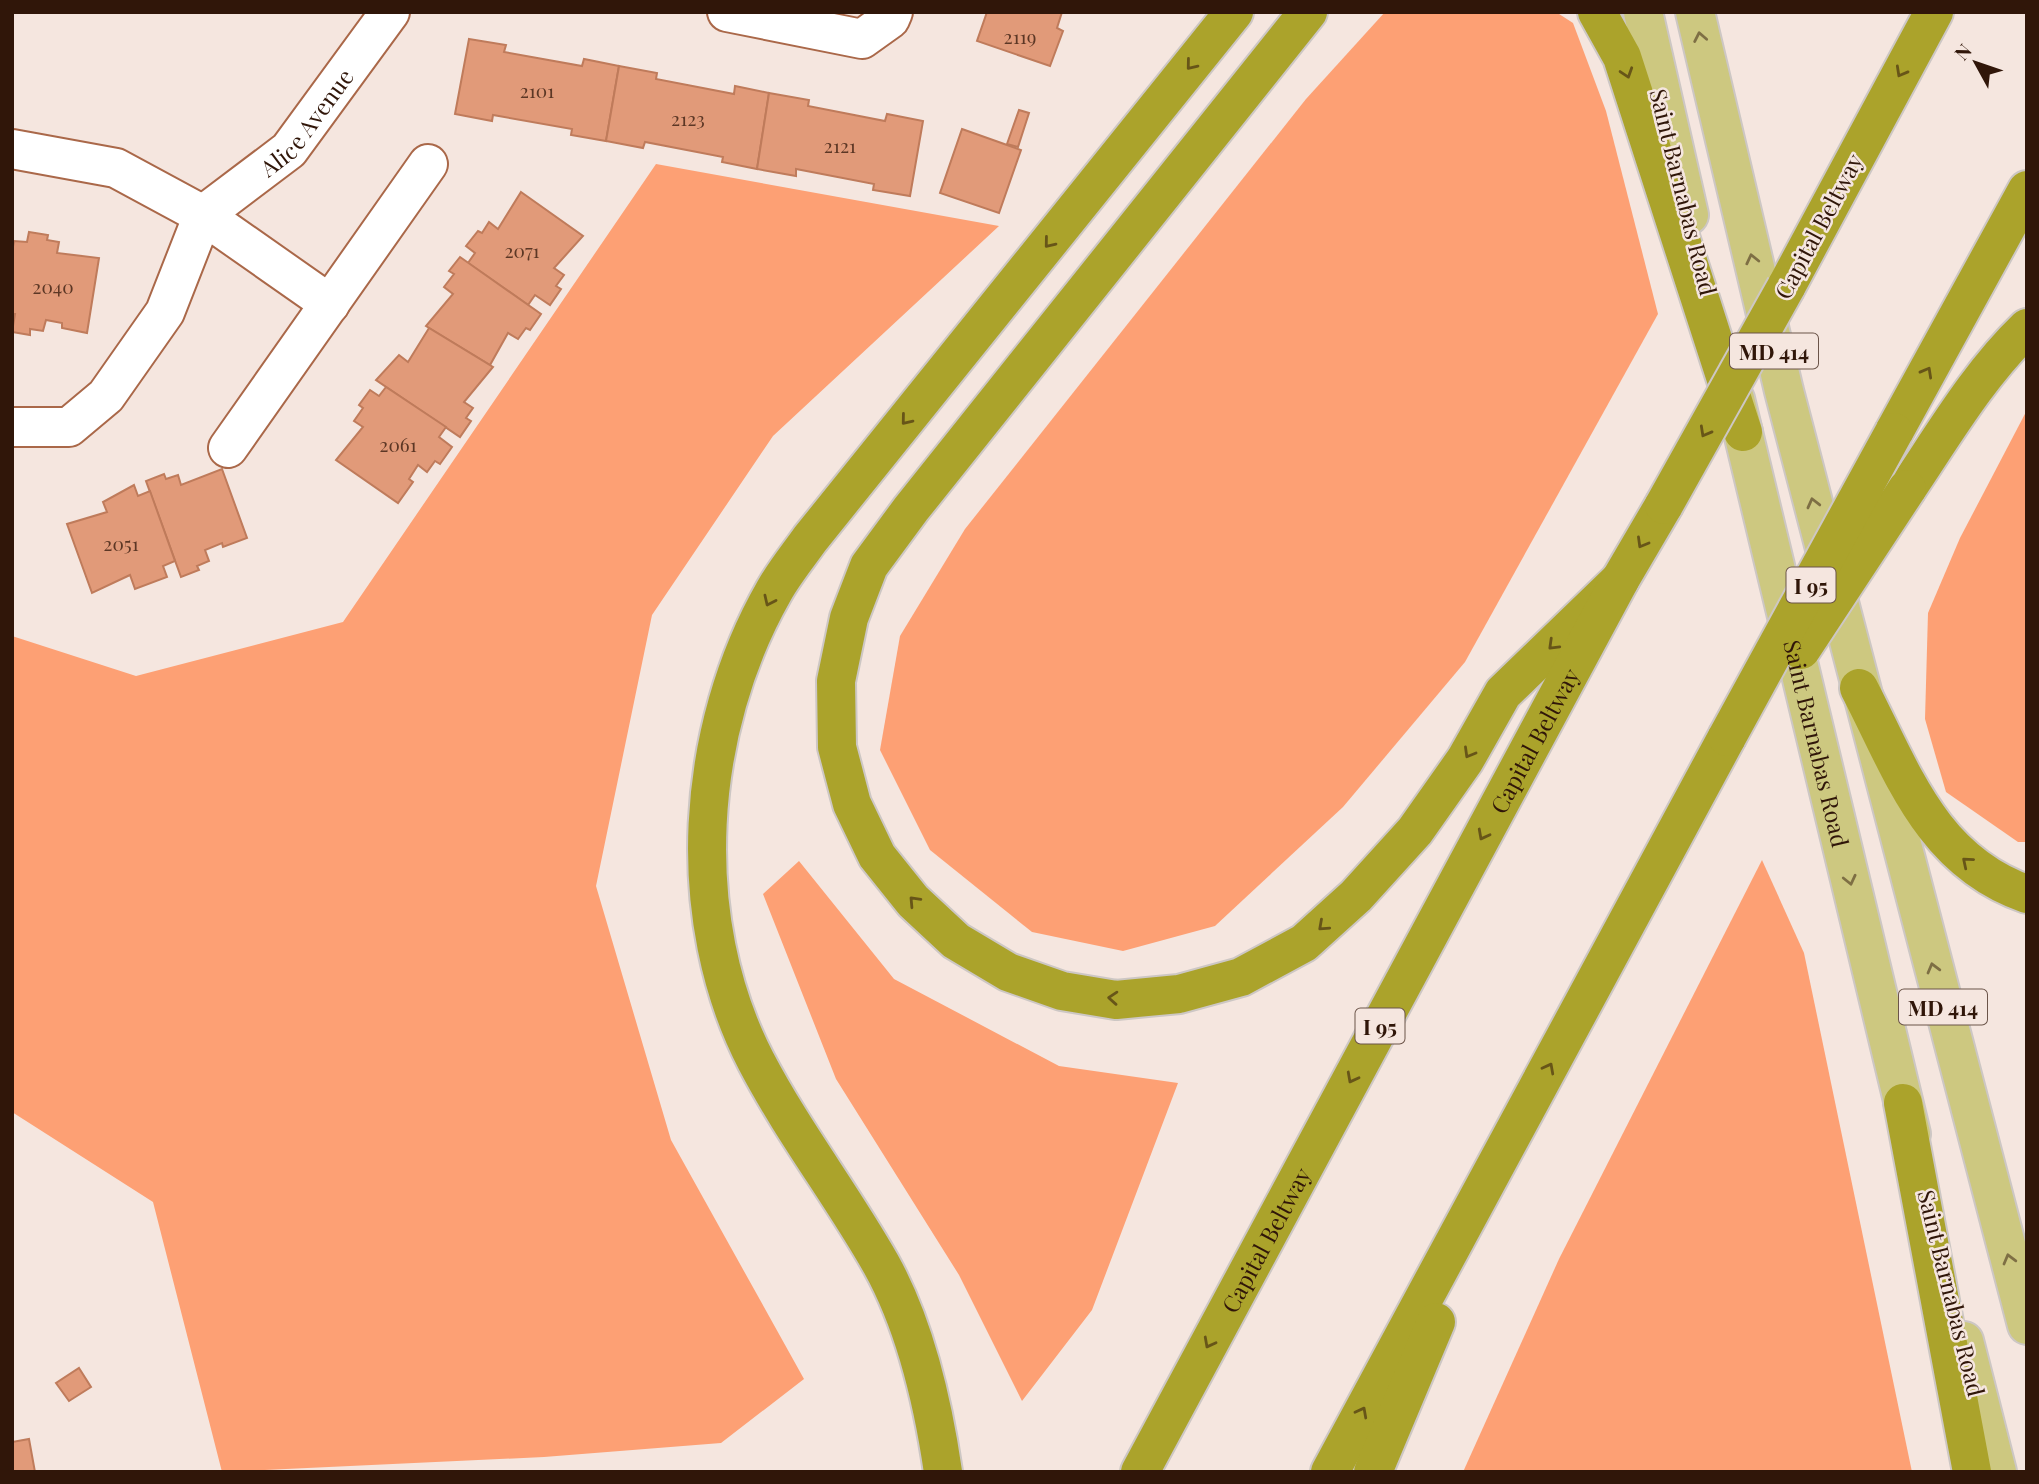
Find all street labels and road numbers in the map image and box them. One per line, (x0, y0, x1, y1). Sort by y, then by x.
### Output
street label: Alice Avenue (252, 62, 359, 183)
street label: Saint Barnabas Road (1643, 86, 1725, 298)
street label: Capital Beltway (1767, 148, 1870, 304)
road number: MD 414 (1730, 334, 1818, 368)
road number: I 95 (1786, 568, 1836, 602)
street label: Saint Barnabas Road (1778, 637, 1857, 850)
street label: Capital Beltway (1482, 662, 1586, 818)
road number: MD 414 (1899, 990, 1987, 1024)
road number: I 95 (1356, 1009, 1404, 1044)
street label: Capital Beltway (1213, 1161, 1317, 1318)
street label: Saint Barnabas Road (1911, 1187, 1993, 1399)

